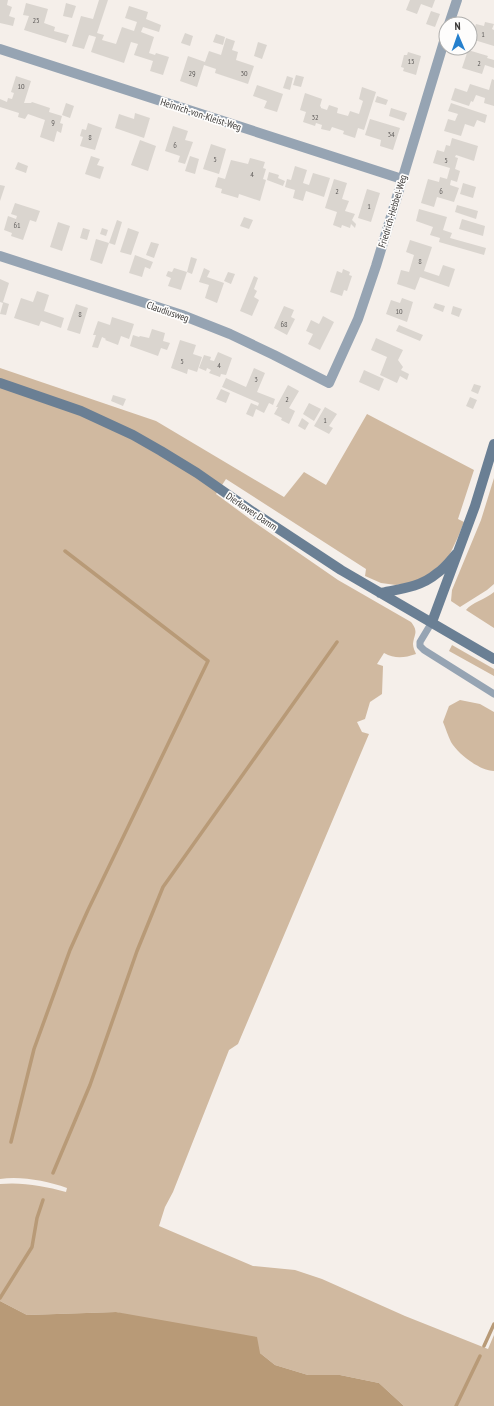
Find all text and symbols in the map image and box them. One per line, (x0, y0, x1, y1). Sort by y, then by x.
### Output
house number: 25 (32, 15, 40, 25)
north arrow (438, 16, 478, 56)
text: N (454, 19, 461, 33)
house number: 1 (481, 29, 485, 39)
house number: 15 (407, 56, 415, 66)
house number: 2 (477, 58, 481, 68)
house number: 29 (188, 68, 196, 78)
house number: 30 (240, 68, 248, 78)
house number: 10 (17, 81, 25, 91)
street label: Heinrich-von-Kleist-Weg (159, 95, 243, 134)
house number: 32 (311, 112, 319, 122)
house number: 9 (51, 117, 55, 127)
house number: 34 (387, 129, 395, 139)
house number: 8 (88, 132, 92, 142)
house number: 6 (173, 140, 177, 150)
house number: 5 (213, 154, 217, 164)
house number: 5 (444, 155, 448, 165)
house number: 4 (250, 169, 254, 179)
street label: Friedrich-Hebbel-Weg (375, 173, 410, 249)
house number: 2 (335, 186, 339, 196)
house number: 6 (439, 186, 443, 196)
house number: 1 (367, 201, 371, 211)
house number: 61 (13, 220, 21, 230)
house number: 8 (418, 256, 422, 266)
street label: Claudiusweg (145, 298, 191, 325)
house number: 10 (395, 306, 403, 316)
house number: 8 (78, 309, 82, 319)
house number: 68 (280, 319, 288, 329)
house number: 5 (180, 356, 184, 366)
house number: 4 (217, 360, 221, 370)
house number: 3 (254, 374, 258, 384)
house number: 2 (285, 394, 289, 404)
house number: 1 (323, 415, 327, 425)
street label: Dierkower Damm (223, 489, 280, 533)

